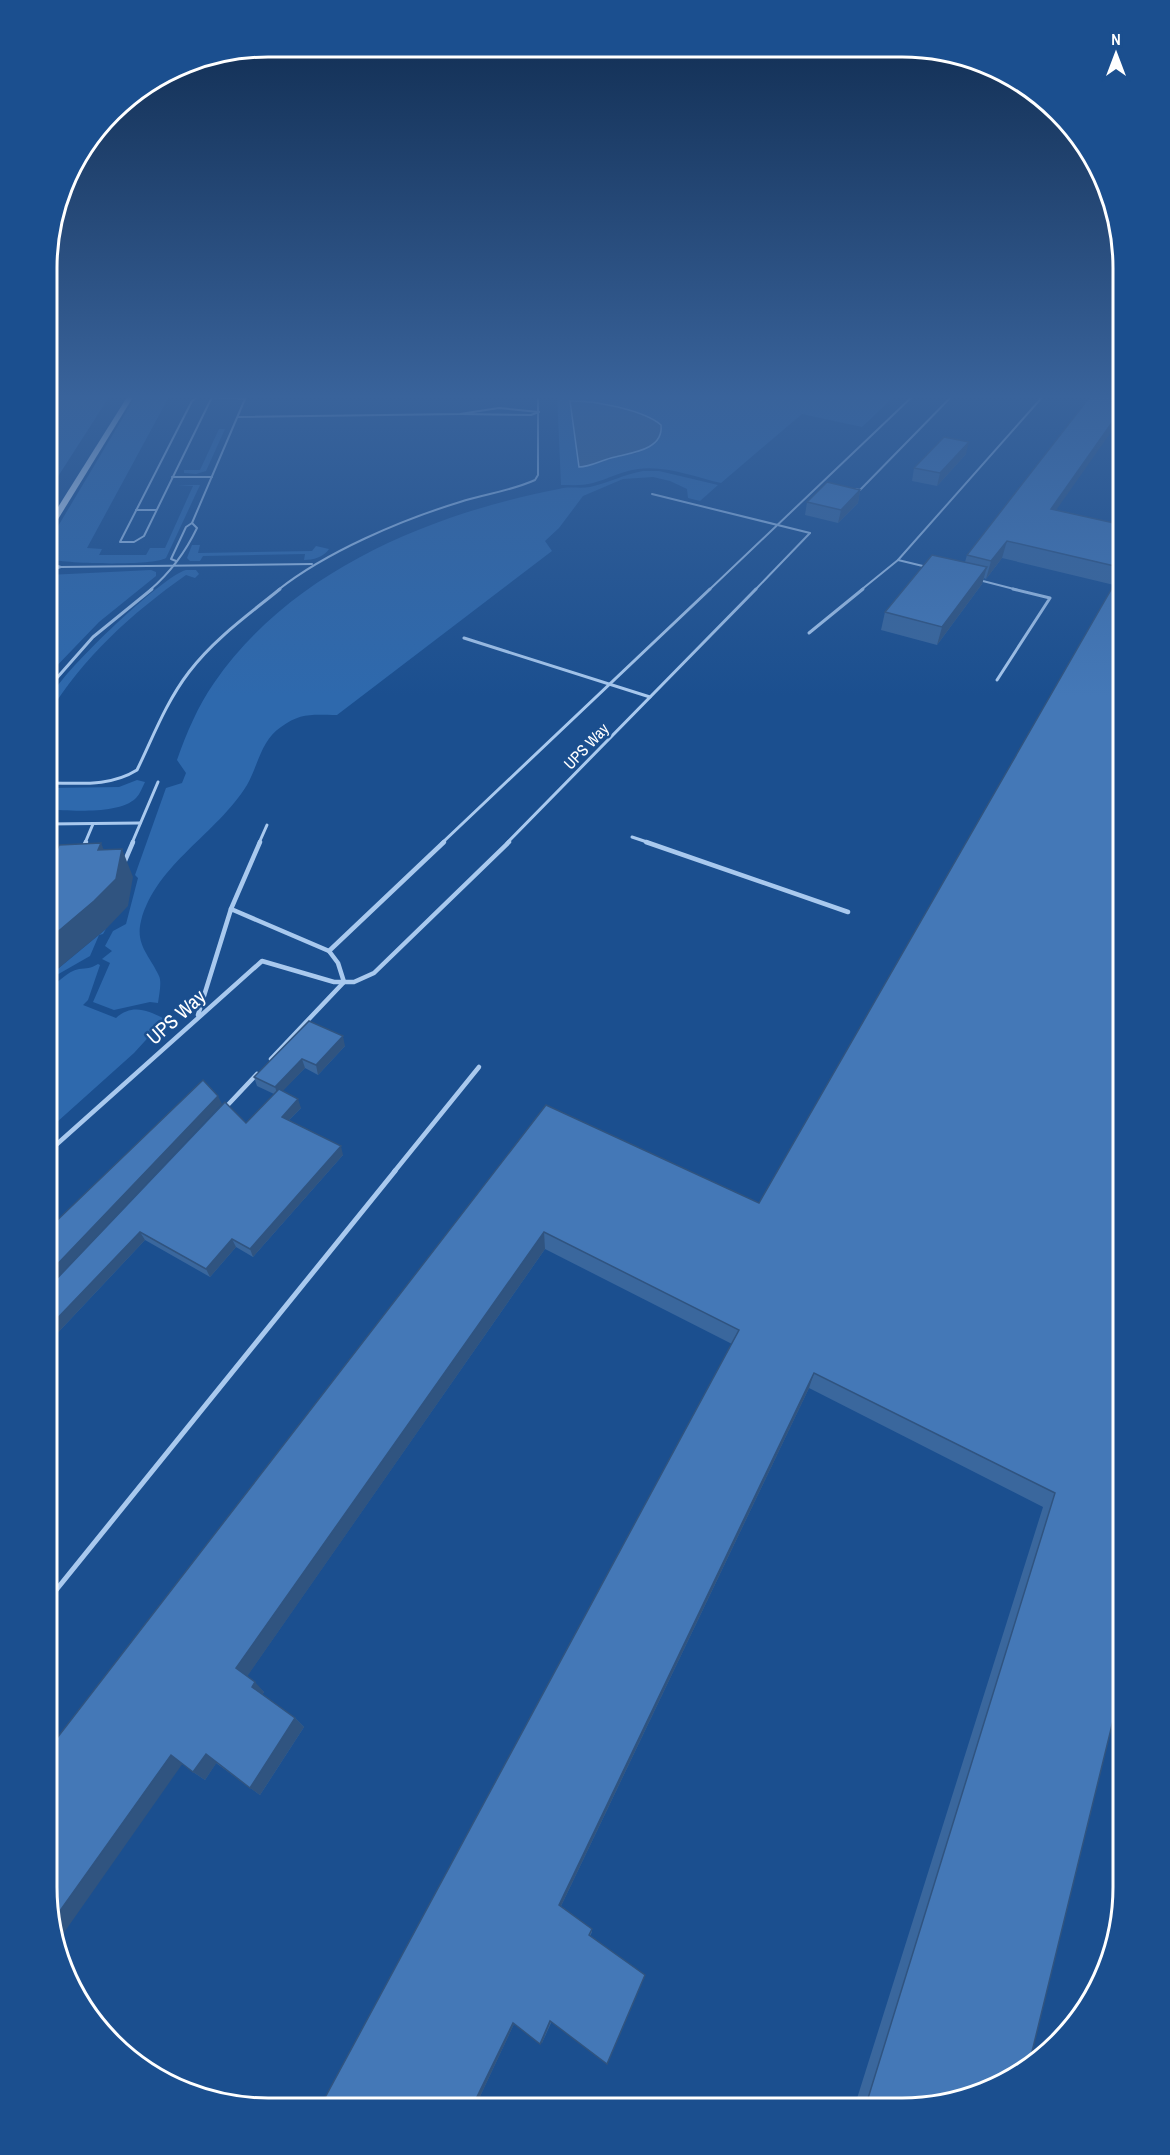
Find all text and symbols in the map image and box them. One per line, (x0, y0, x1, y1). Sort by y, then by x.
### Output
north arrow (1086, 24, 1146, 84)
text: N (1111, 28, 1121, 50)
street label: UPS Way (559, 718, 614, 774)
street label: UPS Way (140, 982, 211, 1050)

